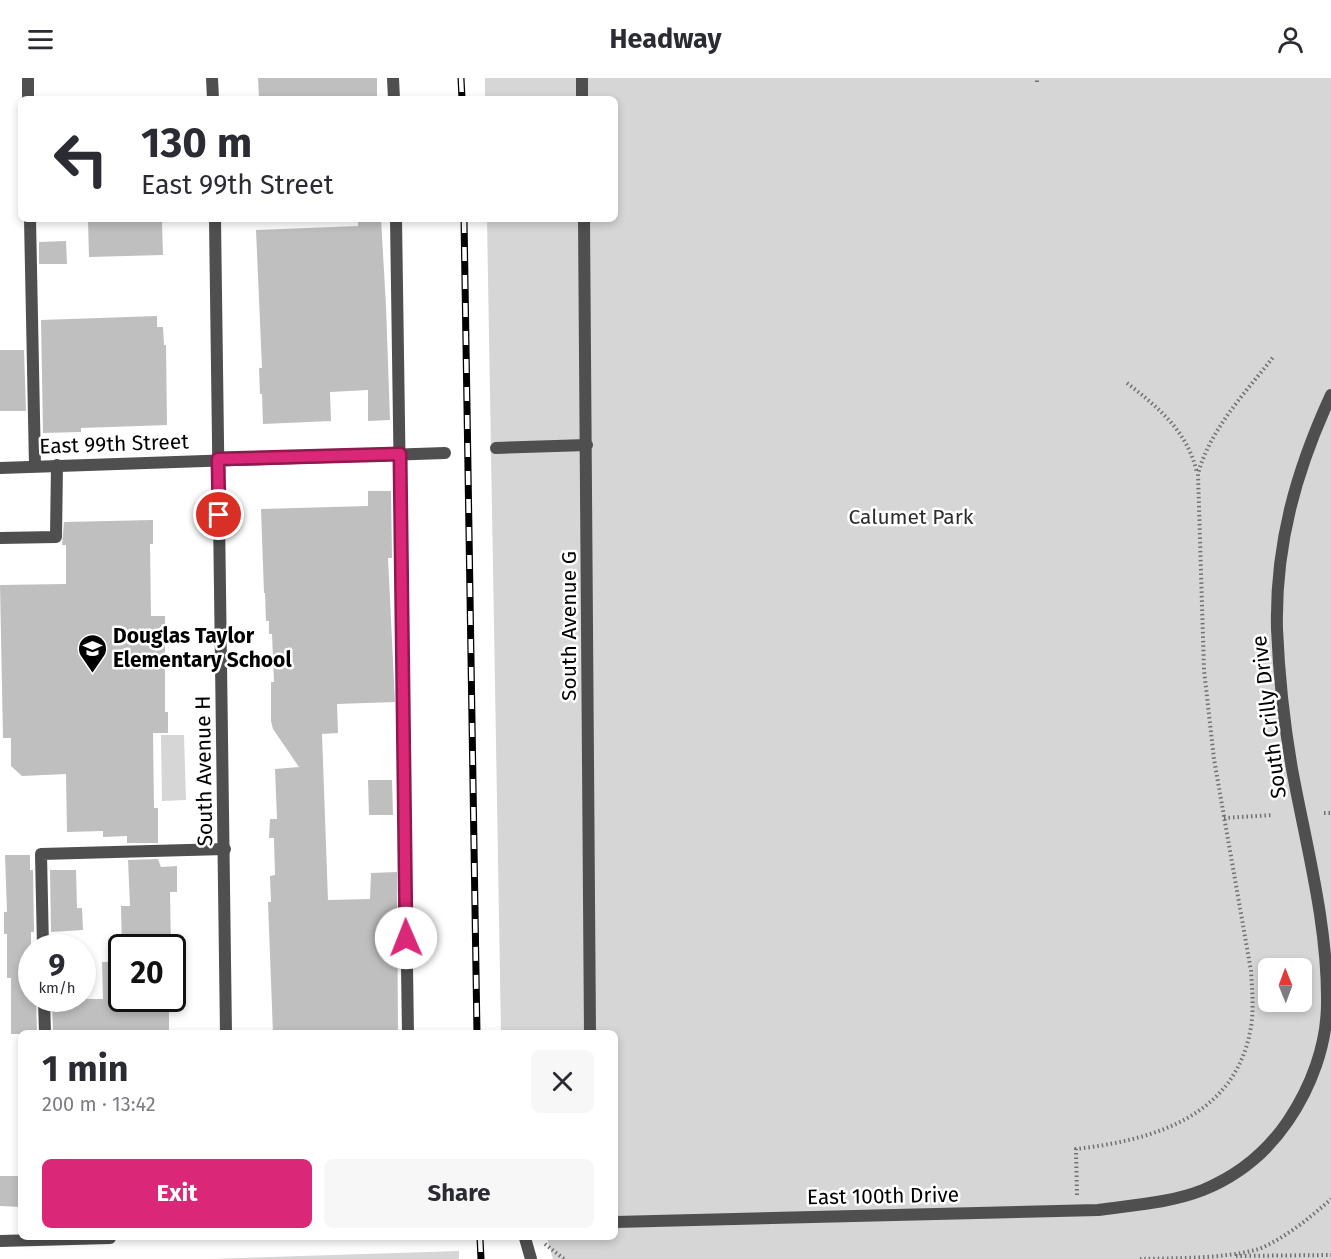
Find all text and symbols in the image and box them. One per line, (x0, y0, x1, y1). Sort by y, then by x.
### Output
icon: menu (24, 23, 57, 56)
text: Headway (610, 23, 721, 55)
icon: person (1274, 23, 1307, 56)
text: 130 m (141, 118, 252, 168)
icon: left (42, 120, 120, 198)
text: East 99th Street (141, 169, 333, 201)
street label: East 99th Street (39, 428, 190, 460)
pin (193, 489, 244, 540)
icon: arrive (202, 498, 235, 531)
park label: Calumet Park (848, 504, 974, 530)
street label: South Avenue G (556, 551, 582, 701)
place label: Douglas Taylor Elementary School (113, 623, 292, 673)
school or university icon: Douglas Taylor Elementary School (76, 632, 108, 674)
street label: South Crilly Drive (1246, 634, 1292, 800)
street label: South Avenue H (190, 695, 218, 847)
position arrow (374, 906, 438, 970)
speed limit sign: 20 (108, 934, 186, 1012)
text: 9 (49, 948, 65, 984)
north arrow (1258, 958, 1312, 1012)
map controls (1258, 958, 1312, 1012)
text: km/h (38, 979, 76, 997)
text: 1 min (42, 1047, 129, 1091)
button: close (531, 1050, 594, 1113)
text: 200 m · 13:42 (42, 1092, 156, 1116)
button: Exit (42, 1159, 312, 1228)
button: Share (324, 1159, 594, 1228)
street label: East 100th Drive (807, 1182, 959, 1210)

